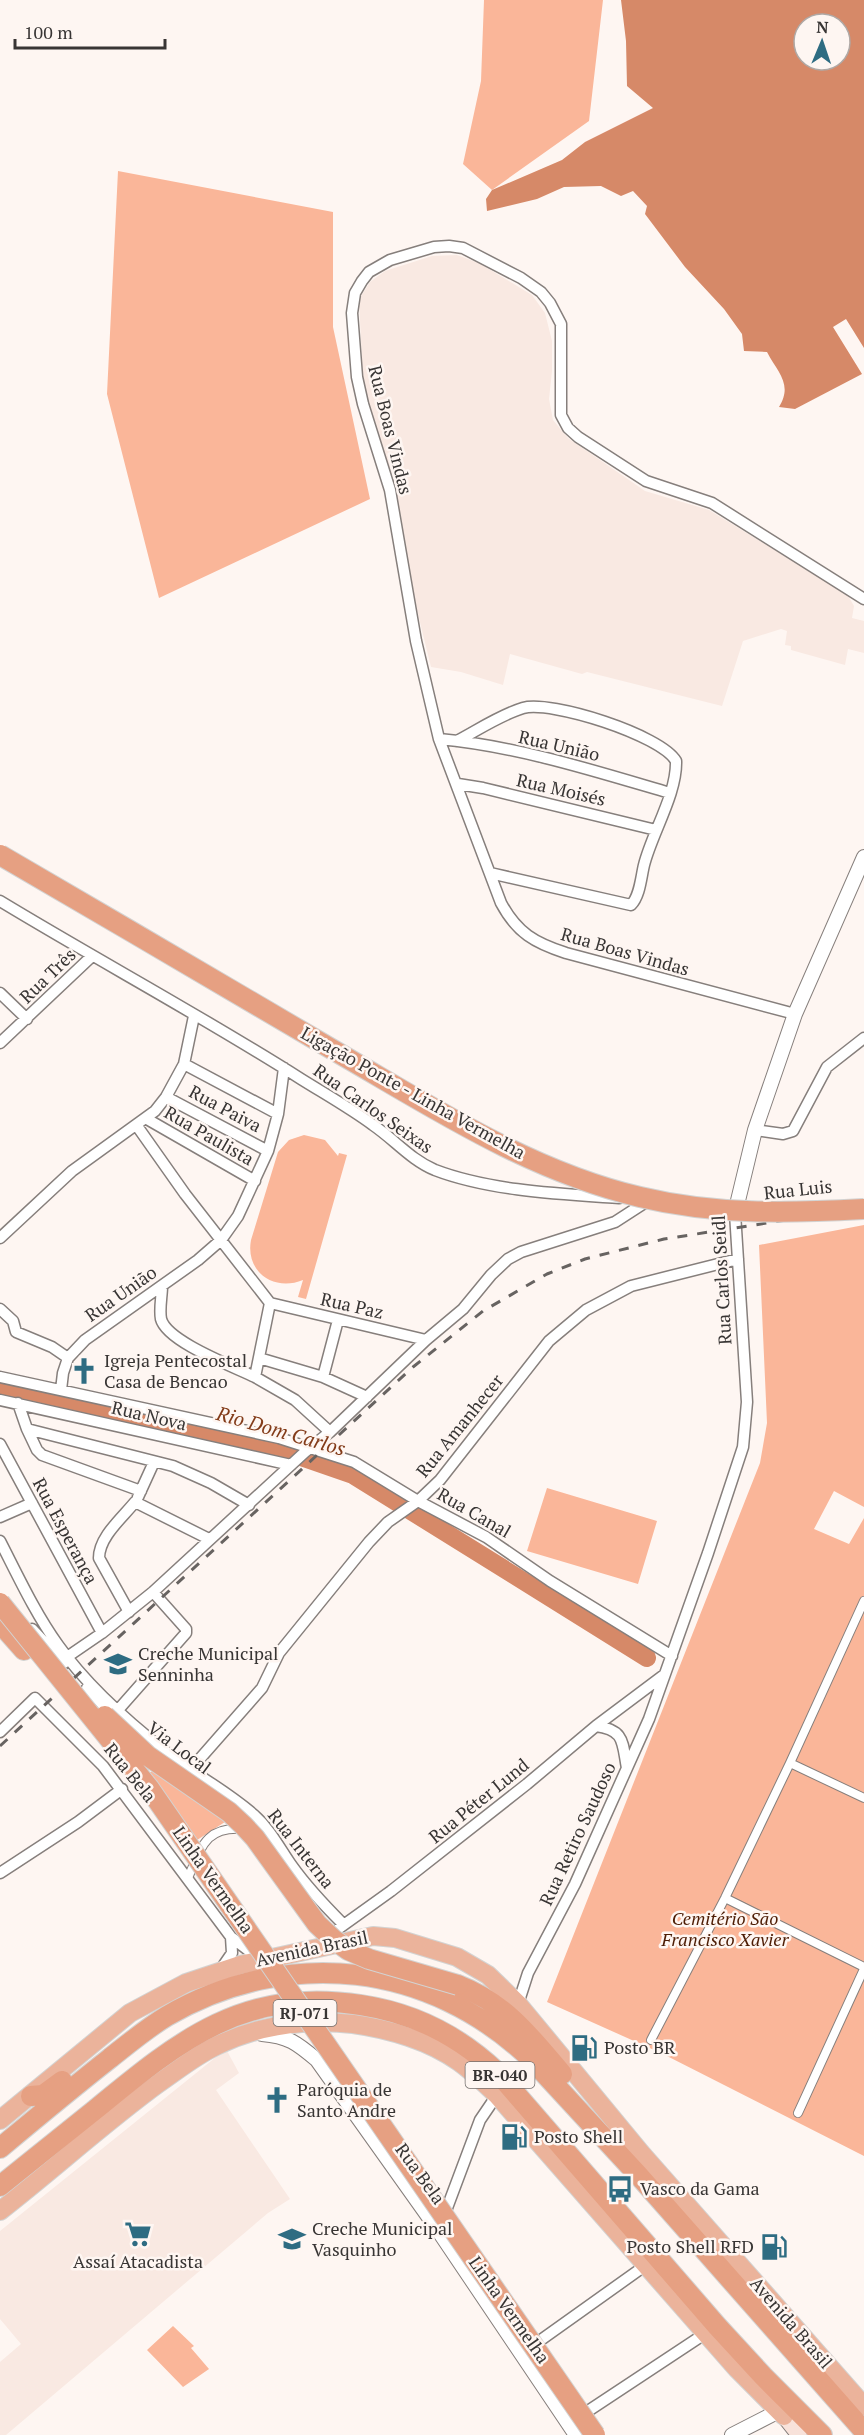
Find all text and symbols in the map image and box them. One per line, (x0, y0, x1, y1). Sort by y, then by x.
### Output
scale bar (15, 12, 165, 50)
north arrow (792, 12, 852, 72)
text: N (816, 16, 829, 38)
text: 100 m (24, 20, 73, 44)
street label: Rua Boas Vindas (363, 363, 419, 497)
street label: Rua União (516, 724, 602, 766)
street label: Rua Moisés (514, 767, 608, 811)
street label: Rua Boas Vindas (558, 921, 692, 981)
street label: Rua Três (14, 942, 81, 1008)
street label: Ligação Ponte - Linha Vermelha (297, 1020, 530, 1164)
street label: Rua Carlos Seixas (309, 1058, 438, 1158)
street label: Rua Paiva (185, 1079, 266, 1137)
street label: Rua Paulista (160, 1100, 259, 1170)
street label: Rua Luis (762, 1173, 833, 1205)
street label: Rua Carlos Seidl (706, 1215, 736, 1346)
street label: Rua União (80, 1260, 161, 1327)
street label: Rua Paz (318, 1286, 386, 1324)
place label: Igreja Pentecostal Casa de Bencao (104, 1348, 247, 1393)
church icon: Igreja Pentecostal Casa de Bencao (69, 1356, 99, 1386)
street label: Rua Amanhecer (410, 1369, 508, 1482)
street label: Rua Nova (109, 1395, 189, 1435)
water label: Rio Dom Carlos (213, 1399, 349, 1462)
street label: Rua Esperança (28, 1473, 104, 1588)
street label: Rua Canal (433, 1481, 516, 1543)
place label: Creche Municipal Senninha (138, 1641, 279, 1686)
school or university icon: Creche Municipal Senninha (103, 1649, 133, 1679)
street label: Via Local (143, 1715, 216, 1779)
street label: Rua Bela (99, 1738, 162, 1807)
street label: Rua Péter Lund (423, 1752, 533, 1848)
street label: Rua Retiro Saudoso (533, 1758, 621, 1909)
street label: Rua Interna (263, 1804, 340, 1893)
street label: Linha Vermelha (168, 1821, 260, 1938)
park label: Cemitério São Francisco Xavier (661, 1906, 789, 1951)
street label: Avenida Brasil (253, 1924, 370, 1972)
road number: RJ-071 (274, 2000, 336, 2026)
fuel station icon: Posto BR (569, 2033, 599, 2063)
place label: Posto BR (604, 2035, 676, 2059)
road number: BR-040 (466, 2062, 534, 2088)
place label: Paróquia de Santo Andre (297, 2077, 396, 2122)
church icon: Paróquia de Santo Andre (262, 2085, 292, 2115)
fuel station icon: Posto Shell (499, 2122, 529, 2152)
place label: Posto Shell (534, 2124, 623, 2148)
street label: Rua Bela (391, 2138, 451, 2209)
bus stop icon: Vasco da Gama (605, 2174, 635, 2204)
place label: Vasco da Gama (640, 2176, 760, 2200)
place label: Creche Municipal Vasquinho (312, 2216, 453, 2261)
supermarket icon: Assaí Atacadista (123, 2219, 153, 2249)
school or university icon: Creche Municipal Vasquinho (277, 2224, 307, 2254)
fuel station icon: Posto Shell RFD (759, 2232, 789, 2262)
place label: Posto Shell RFD (627, 2234, 754, 2258)
place label: Assaí Atacadista (73, 2249, 203, 2273)
street label: Linha Vermelha (464, 2251, 556, 2368)
street label: Avenida Brasil (745, 2271, 838, 2373)

